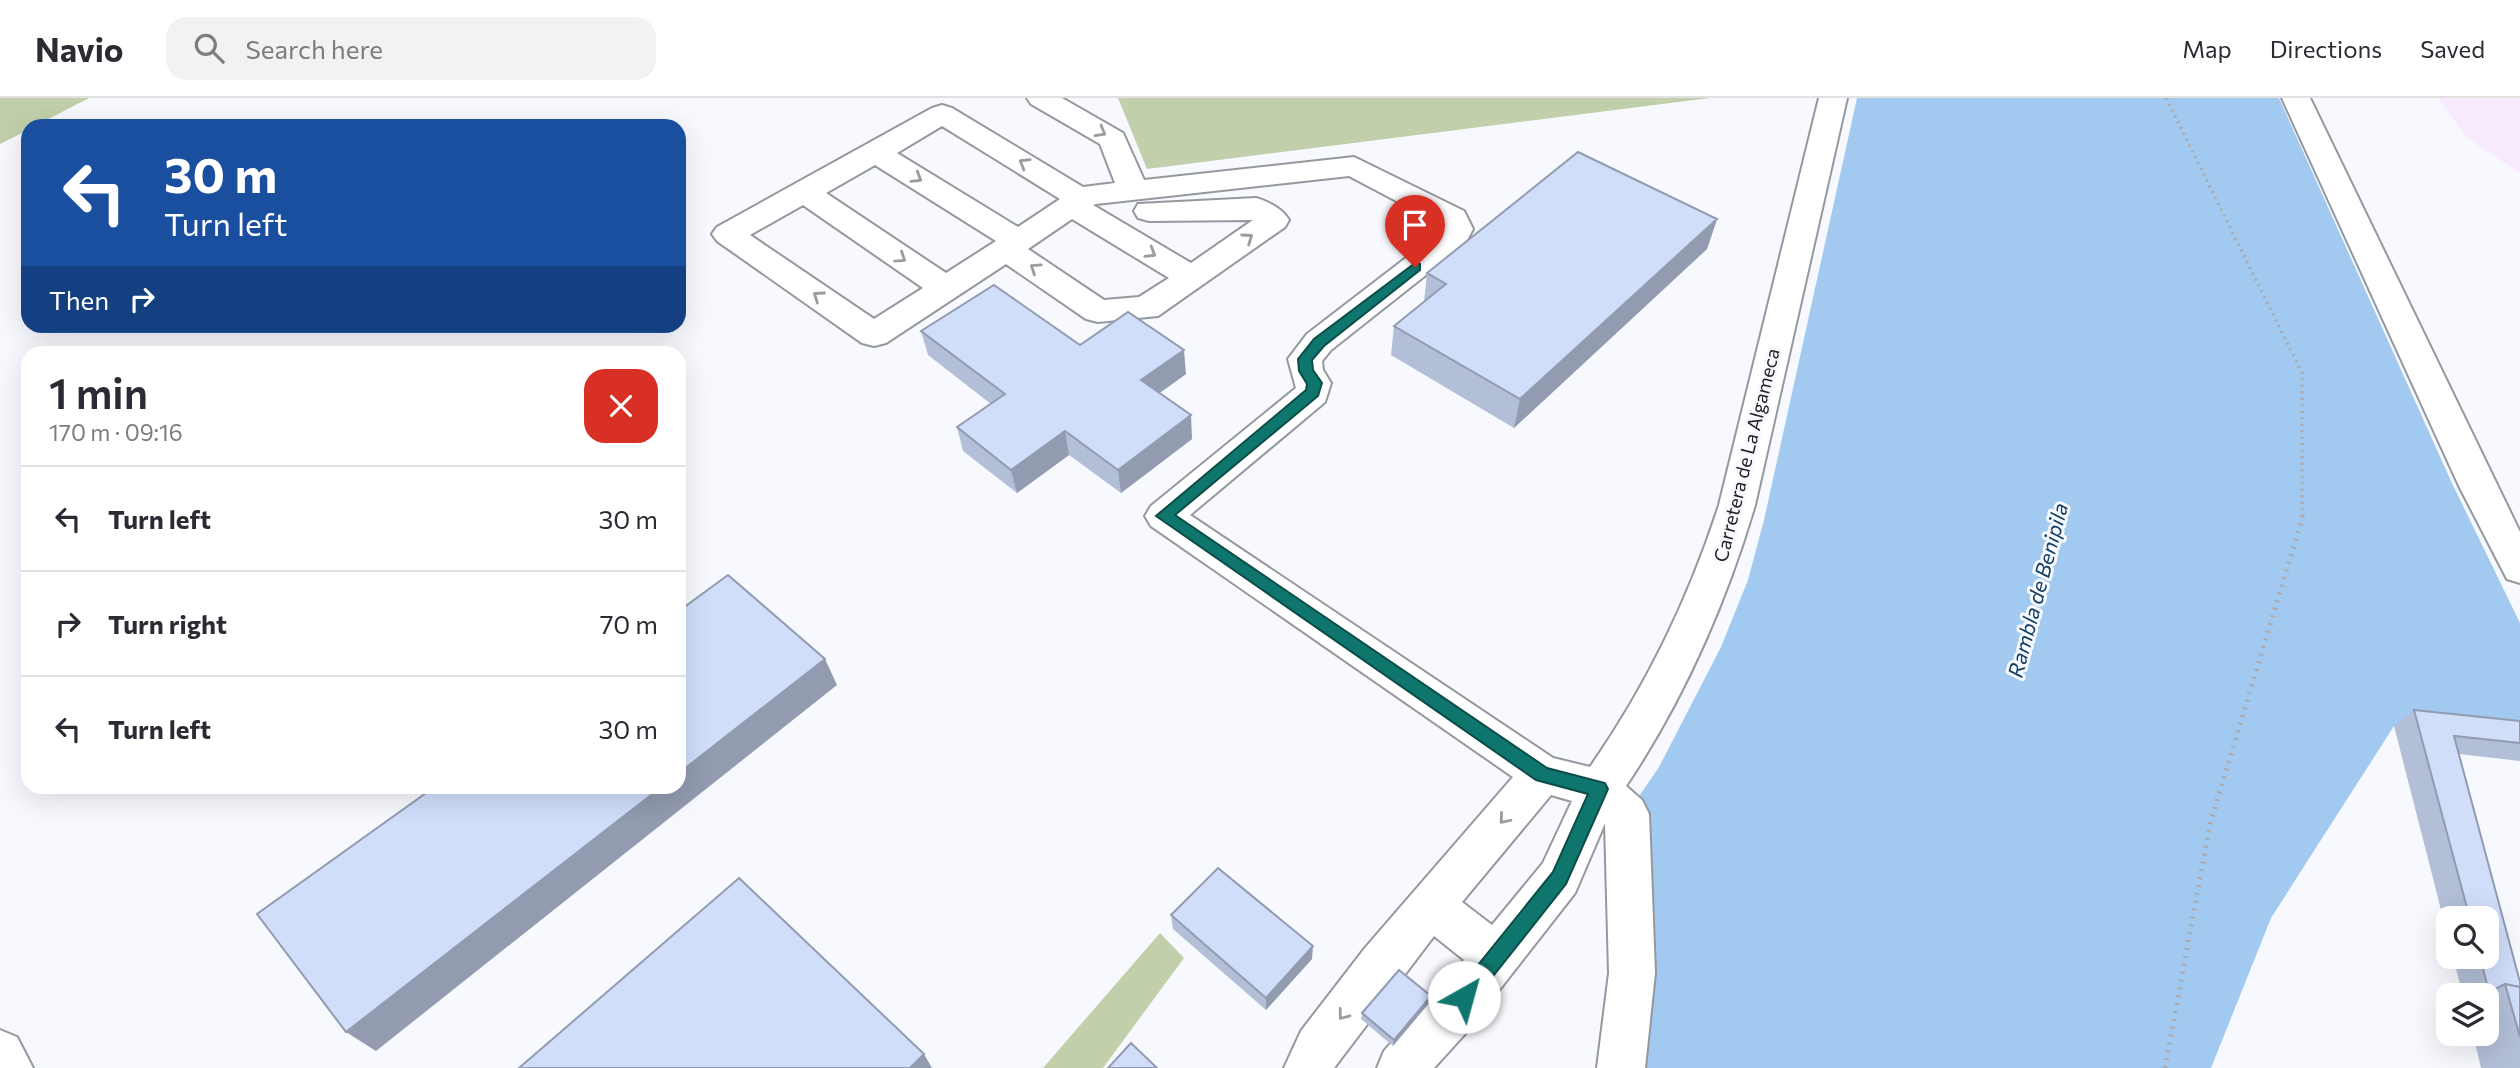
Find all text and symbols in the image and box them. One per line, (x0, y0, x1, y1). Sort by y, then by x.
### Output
search box (166, 17, 656, 80)
text: Navio (35, 28, 124, 69)
icon: search (190, 29, 228, 67)
text: Search here (246, 33, 383, 64)
text: Map (2182, 34, 2232, 63)
text: Directions (2270, 34, 2382, 63)
text: Saved (2420, 34, 2485, 63)
one-way arrow (1093, 124, 1106, 137)
text: 30 m (164, 143, 277, 203)
icon: left (49, 147, 140, 238)
one-way arrow (1018, 159, 1031, 172)
one-way arrow (909, 170, 922, 183)
pin (1385, 195, 1445, 267)
text: Turn left (164, 203, 288, 243)
icon: arrive (1396, 206, 1434, 244)
one-way arrow (1240, 234, 1253, 246)
one-way arrow (1143, 244, 1156, 257)
one-way arrow (893, 250, 906, 262)
one-way arrow (1030, 264, 1043, 277)
icon: right (123, 280, 161, 318)
text: Then (49, 284, 109, 315)
one-way arrow (813, 292, 826, 304)
street label: Carretera de La Algameca (1708, 346, 1784, 564)
text: 1 min (49, 366, 148, 418)
button: close (584, 369, 658, 443)
text: 170 m · 09:16 (49, 418, 183, 446)
icon: left (49, 500, 87, 538)
water label: Rambla de Benipila (2002, 500, 2072, 680)
text: Turn left (108, 503, 211, 534)
text: 30 m (599, 503, 658, 534)
icon: right (49, 605, 87, 643)
text: Turn right (108, 608, 227, 639)
text: 70 m (600, 608, 658, 639)
icon: left (49, 710, 87, 748)
text: Turn left (108, 713, 211, 744)
text: 30 m (599, 713, 658, 744)
one-way arrow (1500, 811, 1512, 824)
map controls (2436, 906, 2499, 1046)
button: search (2436, 906, 2499, 969)
position arrow (1427, 960, 1501, 1034)
button: layers (2436, 983, 2499, 1046)
one-way arrow (1339, 1007, 1351, 1020)

